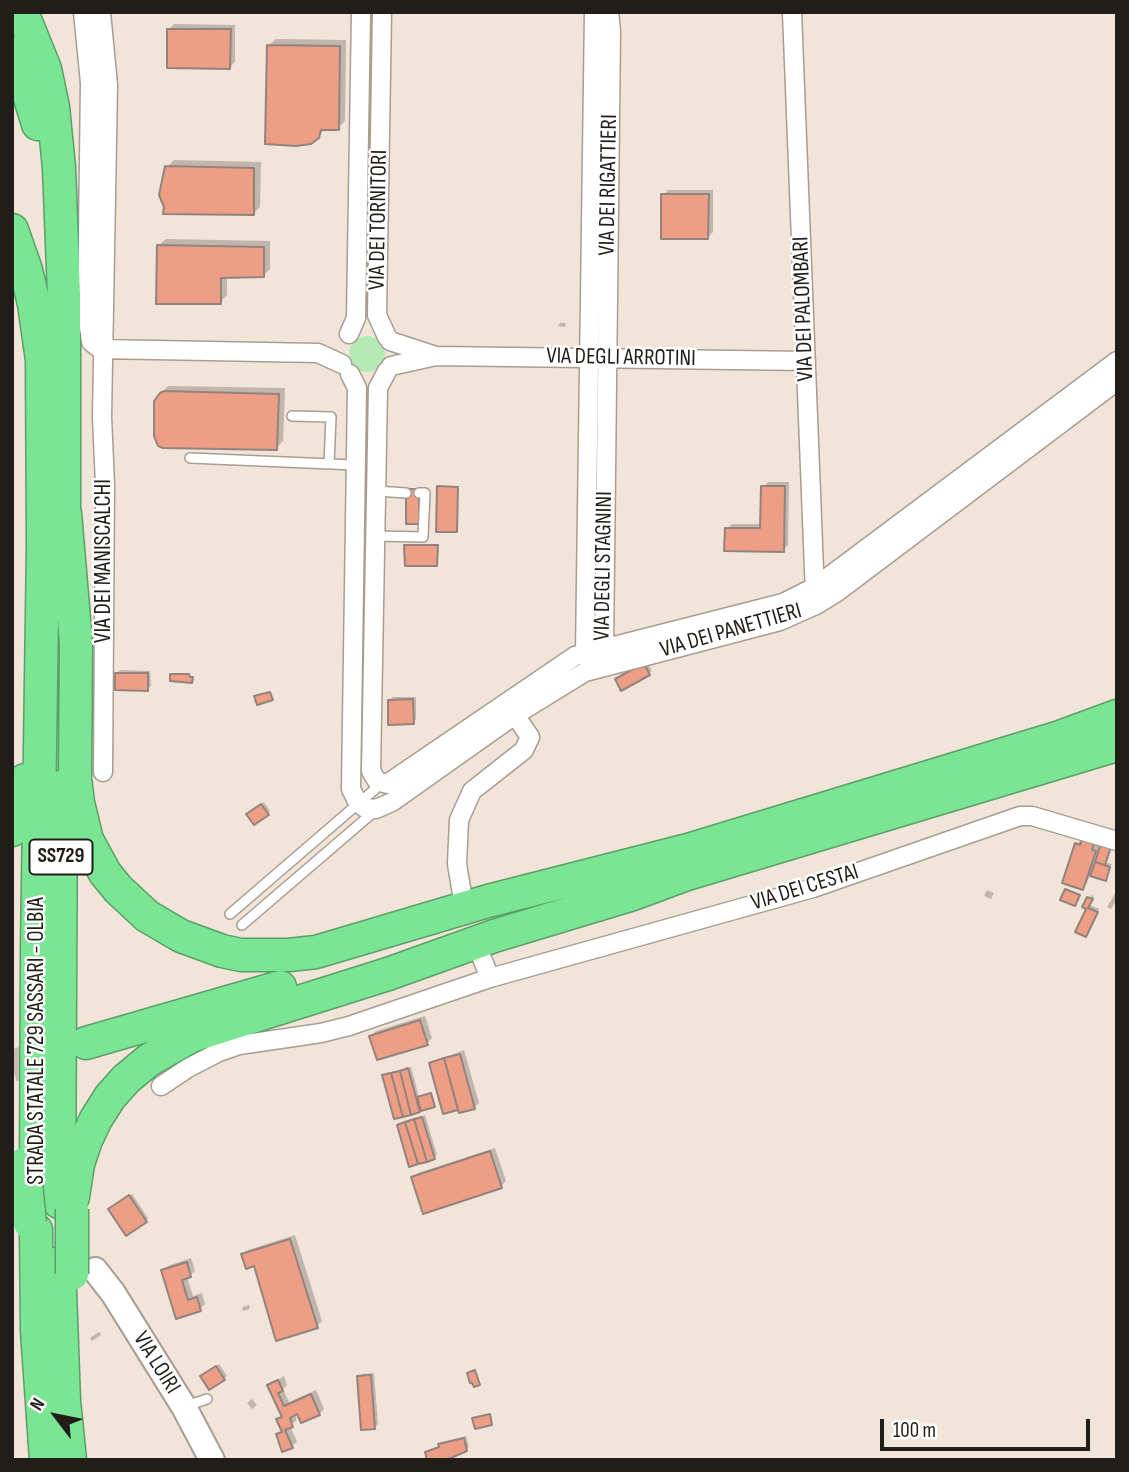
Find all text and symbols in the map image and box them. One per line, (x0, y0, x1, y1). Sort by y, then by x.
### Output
street label: VIA DEI RIGATTIERI (594, 114, 624, 256)
street label: VIA DEI TORNITORI (364, 150, 394, 290)
street label: VIA DEI PALOMBARI (788, 236, 820, 382)
street label: VIA DEGLI ARROTINI (546, 343, 696, 373)
street label: VIA DEI MANISCALCHI (90, 479, 118, 643)
street label: VIA DEGLI STAGNINI (589, 491, 619, 641)
street label: VIA DEI PANETTIERI (657, 598, 805, 664)
road number: SS729 (29, 840, 92, 874)
street label: VIA DEI CESTAI (748, 859, 862, 917)
street label: STRADA STATALE 729 SASSARI - OLBIA (23, 897, 51, 1185)
street label: VIA LOIRI (126, 1327, 186, 1399)
north arrow (21, 1381, 91, 1451)
text: N (25, 1394, 50, 1415)
scale bar (884, 1406, 1094, 1450)
text: 100 m (893, 1418, 936, 1443)

